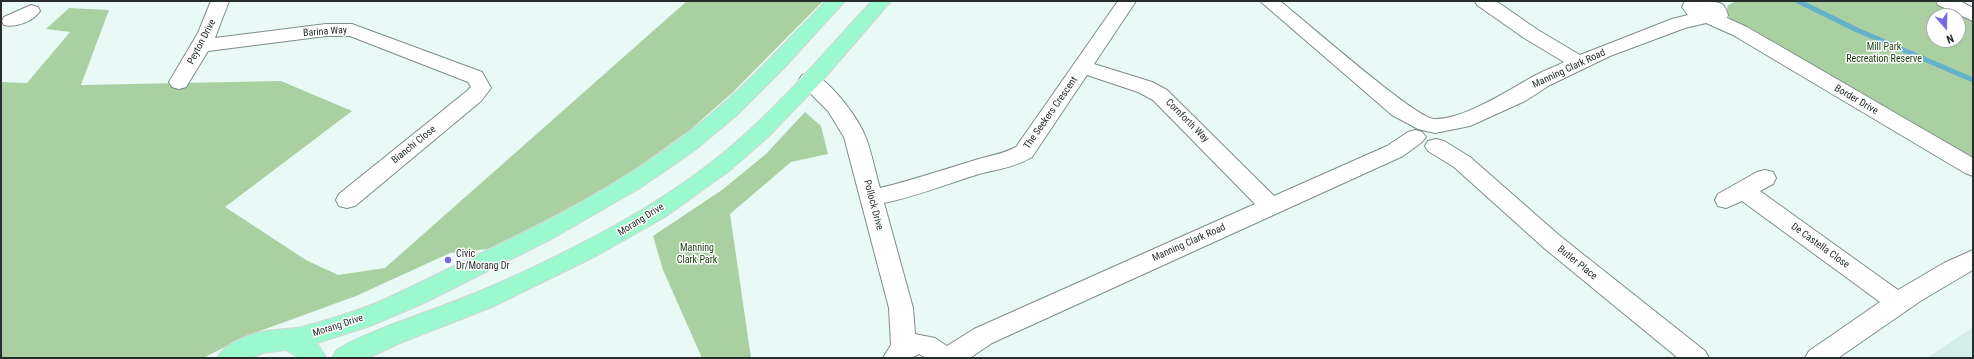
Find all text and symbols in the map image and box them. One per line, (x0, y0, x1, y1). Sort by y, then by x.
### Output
north arrow (1926, 8, 1966, 48)
street label: Peyton Drive (185, 17, 219, 67)
street label: Barina Way (303, 24, 347, 40)
text: N (1945, 32, 1955, 46)
park label: Mill Park Recreation Reserve (1846, 41, 1922, 64)
street label: Manning Clark Road (1531, 47, 1607, 91)
street label: The Seekers Crescent (1022, 75, 1080, 151)
street label: Border Drive (1832, 83, 1880, 117)
street label: Cornforth Way (1163, 97, 1211, 145)
street label: Bianchi Close (389, 123, 439, 167)
street label: Pollock Drive (861, 179, 885, 231)
street label: Morang Drive (616, 201, 666, 239)
street label: Manning Clark Road (1150, 221, 1228, 265)
street label: De Castella Close (1788, 221, 1852, 271)
park label: Manning Clark Park (677, 242, 717, 266)
street label: Butler Place (1555, 243, 1599, 283)
place label: Civic Dr/Morang Dr (456, 248, 510, 272)
marker: Civic Dr/Morang Dr (443, 255, 453, 265)
street label: Morang Drive (311, 312, 365, 340)

